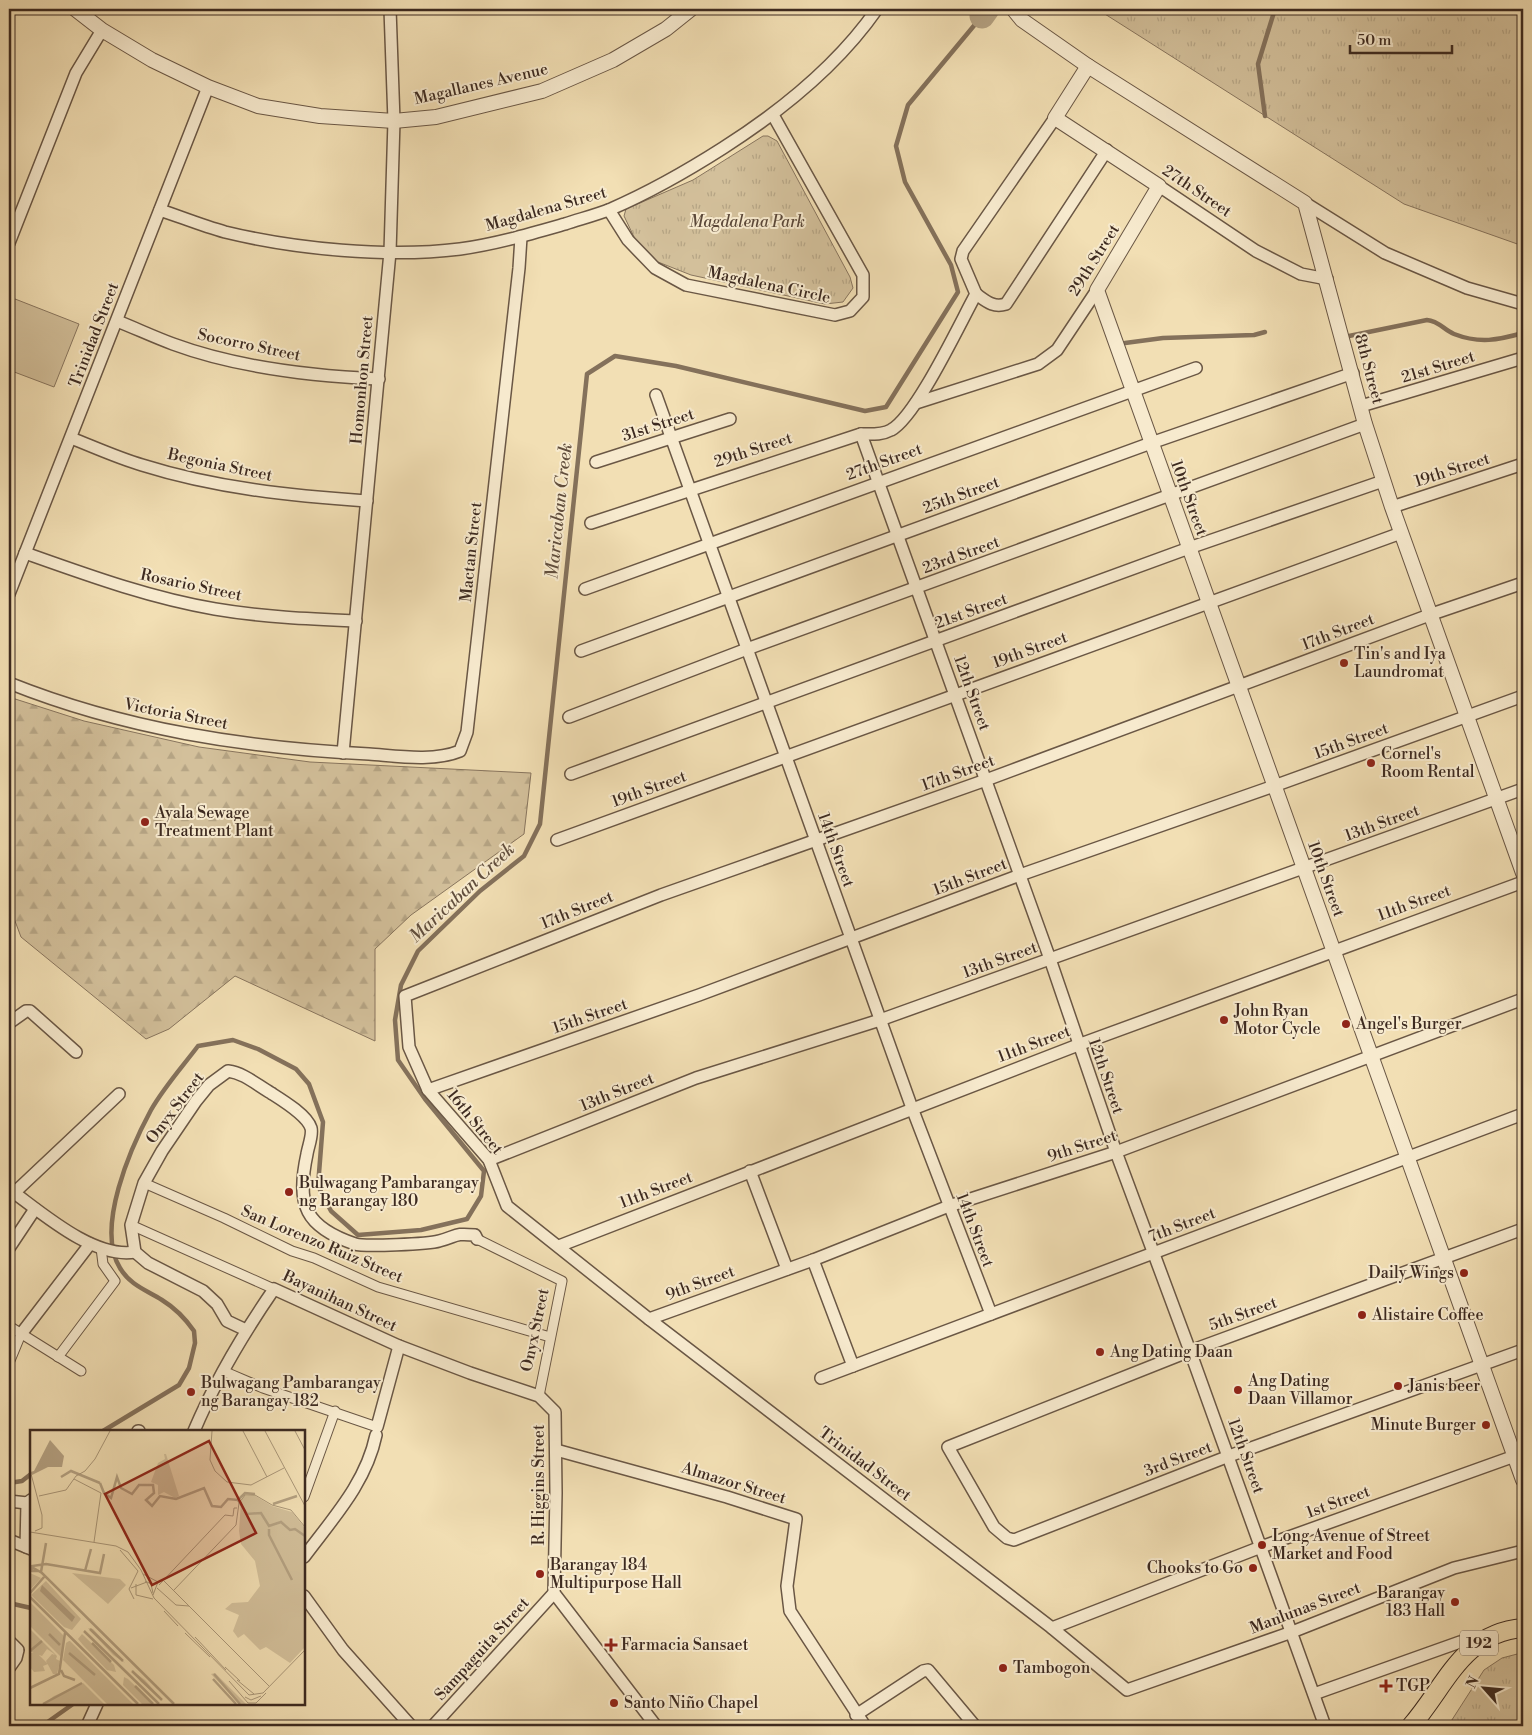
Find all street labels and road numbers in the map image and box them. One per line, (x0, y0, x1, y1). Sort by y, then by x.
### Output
street label: Magallanes Avenue (412, 59, 550, 109)
street label: 27th Street (1159, 161, 1236, 222)
street label: Magdalena Street (483, 182, 609, 236)
street label: 29th Street (1064, 220, 1124, 300)
street label: Magdalena Circle (706, 262, 832, 308)
street label: Trinidad Street (65, 279, 123, 390)
street label: Homonhon Street (346, 314, 378, 445)
street label: Socorro Street (196, 324, 303, 366)
street label: 8th Street (1350, 332, 1388, 407)
street label: 21st Street (1399, 346, 1477, 388)
street label: 31st Street (619, 404, 697, 446)
street label: 29th Street (711, 428, 795, 472)
street label: 27th Street (843, 439, 925, 485)
street label: Begonia Street (165, 444, 274, 486)
street label: 19th Street (1412, 448, 1493, 492)
street label: 10th Street (1166, 457, 1212, 539)
street label: 25th Street (920, 472, 1002, 518)
street label: Mactan Street (456, 501, 486, 603)
street label: 23rd Street (920, 532, 1003, 578)
street label: Rosario Street (138, 564, 244, 606)
street label: 21st Street (932, 589, 1010, 633)
street label: 17th Street (1299, 609, 1377, 655)
street label: 19th Street (990, 627, 1070, 673)
street label: 12th Street (949, 653, 995, 734)
street label: Victoria Street (121, 694, 230, 734)
street label: 15th Street (1311, 718, 1391, 764)
street label: 17th Street (919, 750, 998, 795)
street label: 19th Street (609, 766, 689, 812)
street label: 13th Street (1342, 800, 1422, 846)
street label: 14th Street (813, 810, 859, 890)
street label: 10th Street (1303, 838, 1349, 920)
street label: 15th Street (930, 854, 1010, 900)
street label: 11th Street (1375, 880, 1454, 925)
street label: 17th Street (538, 886, 616, 934)
street label: 13th Street (960, 937, 1040, 983)
street label: 15th Street (550, 994, 630, 1038)
street label: 11th Street (995, 1021, 1074, 1067)
street label: 12th Street (1084, 1036, 1128, 1117)
street label: Onyx Street (142, 1068, 209, 1148)
street label: 13th Street (577, 1068, 657, 1116)
street label: 16th Street (443, 1085, 508, 1159)
street label: 9th Street (1045, 1125, 1120, 1167)
street label: 11th Street (617, 1167, 696, 1213)
street label: 14th Street (952, 1190, 998, 1270)
street label: San Lorenzo Ruiz Street (238, 1201, 406, 1287)
street label: 7th Street (1146, 1203, 1219, 1247)
street label: 9th Street (663, 1261, 737, 1305)
street label: Bayanihan Street (279, 1265, 401, 1336)
street label: Onyx Street (516, 1286, 554, 1373)
street label: 5th Street (1206, 1292, 1280, 1336)
street label: 12th Street (1223, 1416, 1269, 1497)
street label: Trinidad Street (815, 1423, 916, 1506)
street label: R. Higgins Street (529, 1424, 549, 1546)
street label: 3rd Street (1141, 1437, 1215, 1481)
street label: Almazor Street (678, 1457, 789, 1508)
street label: 1st Street (1303, 1481, 1373, 1523)
street label: Manlunas Street (1247, 1578, 1364, 1638)
street label: Sampaguita Street (430, 1593, 534, 1705)
road number: 192 (1460, 1630, 1498, 1656)

